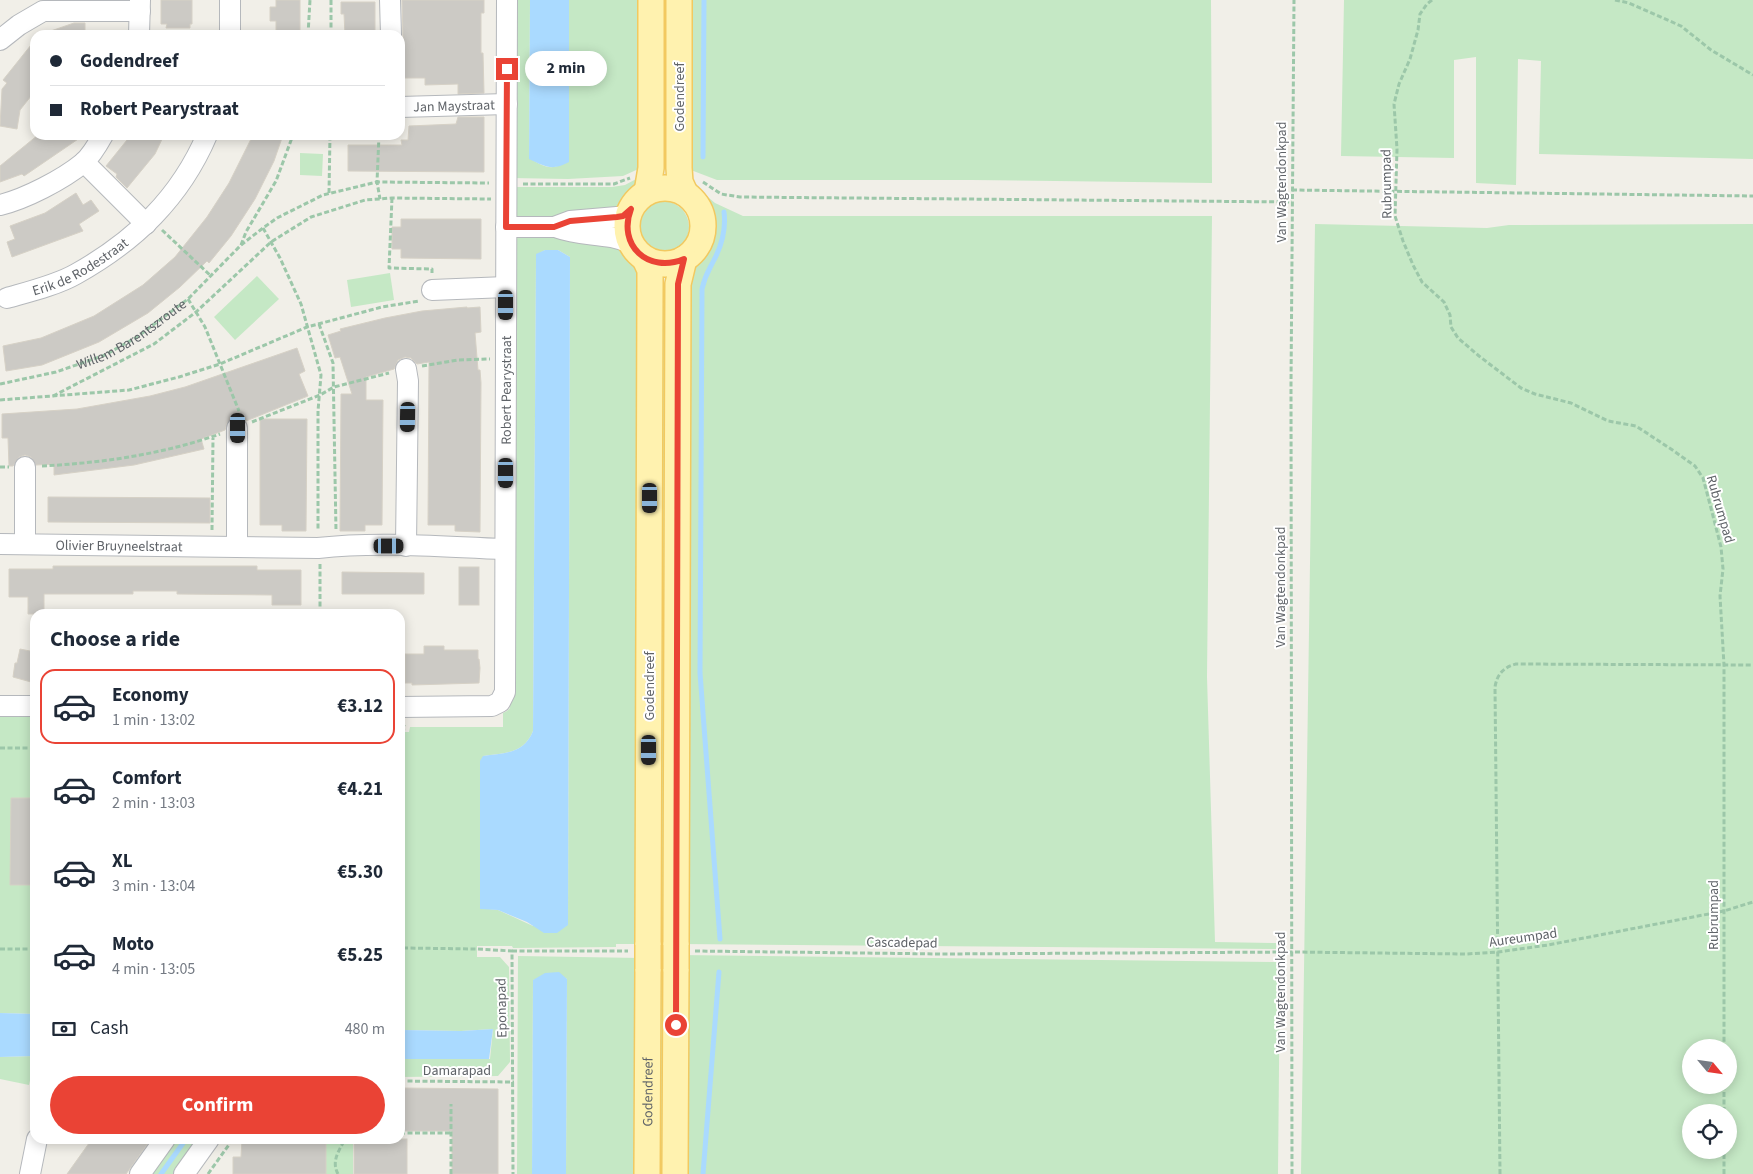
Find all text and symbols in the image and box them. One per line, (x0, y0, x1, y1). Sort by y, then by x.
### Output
text: Godendreef (80, 48, 179, 75)
callout: 2 min (524, 52, 607, 86)
text: 2 min (547, 57, 585, 79)
route end (496, 58, 518, 80)
street label: Godendreef (670, 62, 690, 132)
street label: Jan Maystraat (413, 95, 495, 118)
text: Robert Pearystraat (80, 96, 239, 123)
street label: Van Wagtendonkpad (1272, 122, 1292, 242)
street label: Rubrumpad (1376, 149, 1398, 219)
street label: Erik de Rodestraat (30, 233, 133, 301)
car (498, 290, 513, 320)
street label: Willem Barentszroute (74, 295, 191, 375)
street label: Robert Pearystraat (497, 335, 517, 445)
car (400, 402, 415, 432)
car (230, 413, 245, 443)
car (498, 458, 513, 488)
street label: Rubrumpad (1701, 473, 1739, 546)
car (642, 483, 657, 513)
street label: Van Wagtendonkpad (1271, 527, 1291, 647)
street label: Olivier Bruyneelstraat (55, 536, 183, 557)
car (374, 539, 404, 554)
text: Choose a ride (50, 623, 180, 655)
street label: Godendreef (640, 651, 660, 721)
text: Economy (112, 682, 189, 709)
icon: car (52, 684, 97, 729)
text: €3.12 (337, 693, 383, 720)
text: 1 min · 13:02 (112, 709, 195, 731)
car (641, 735, 656, 765)
text: Comfort (112, 765, 182, 792)
icon: car (52, 767, 97, 812)
text: €4.21 (337, 776, 383, 803)
text: 2 min · 13:03 (112, 792, 195, 814)
text: XL (112, 848, 133, 875)
icon: car (52, 850, 97, 895)
text: €5.30 (337, 859, 383, 886)
text: 3 min · 13:04 (112, 875, 195, 897)
street label: Rubrumpad (1704, 880, 1724, 950)
street label: Aureumpad (1488, 923, 1558, 953)
text: Moto (112, 931, 154, 958)
street label: Cascadepad (866, 932, 938, 954)
street label: Van Wagtendonkpad (1271, 932, 1291, 1052)
icon: car (52, 933, 97, 978)
text: €5.25 (337, 942, 383, 969)
text: 4 min · 13:05 (112, 958, 195, 980)
street label: Eponapad (491, 978, 513, 1038)
route start (665, 1014, 687, 1036)
icon: cash (50, 1015, 78, 1043)
text: Cash (90, 1015, 129, 1042)
text: 480 m (345, 1018, 385, 1040)
north arrow (1682, 1039, 1738, 1094)
map controls (1682, 1039, 1737, 1159)
street label: Godendreef (638, 1056, 659, 1127)
street label: Damarapad (423, 1061, 491, 1081)
button: Confirm (50, 1076, 385, 1134)
button: locate (1682, 1104, 1737, 1159)

